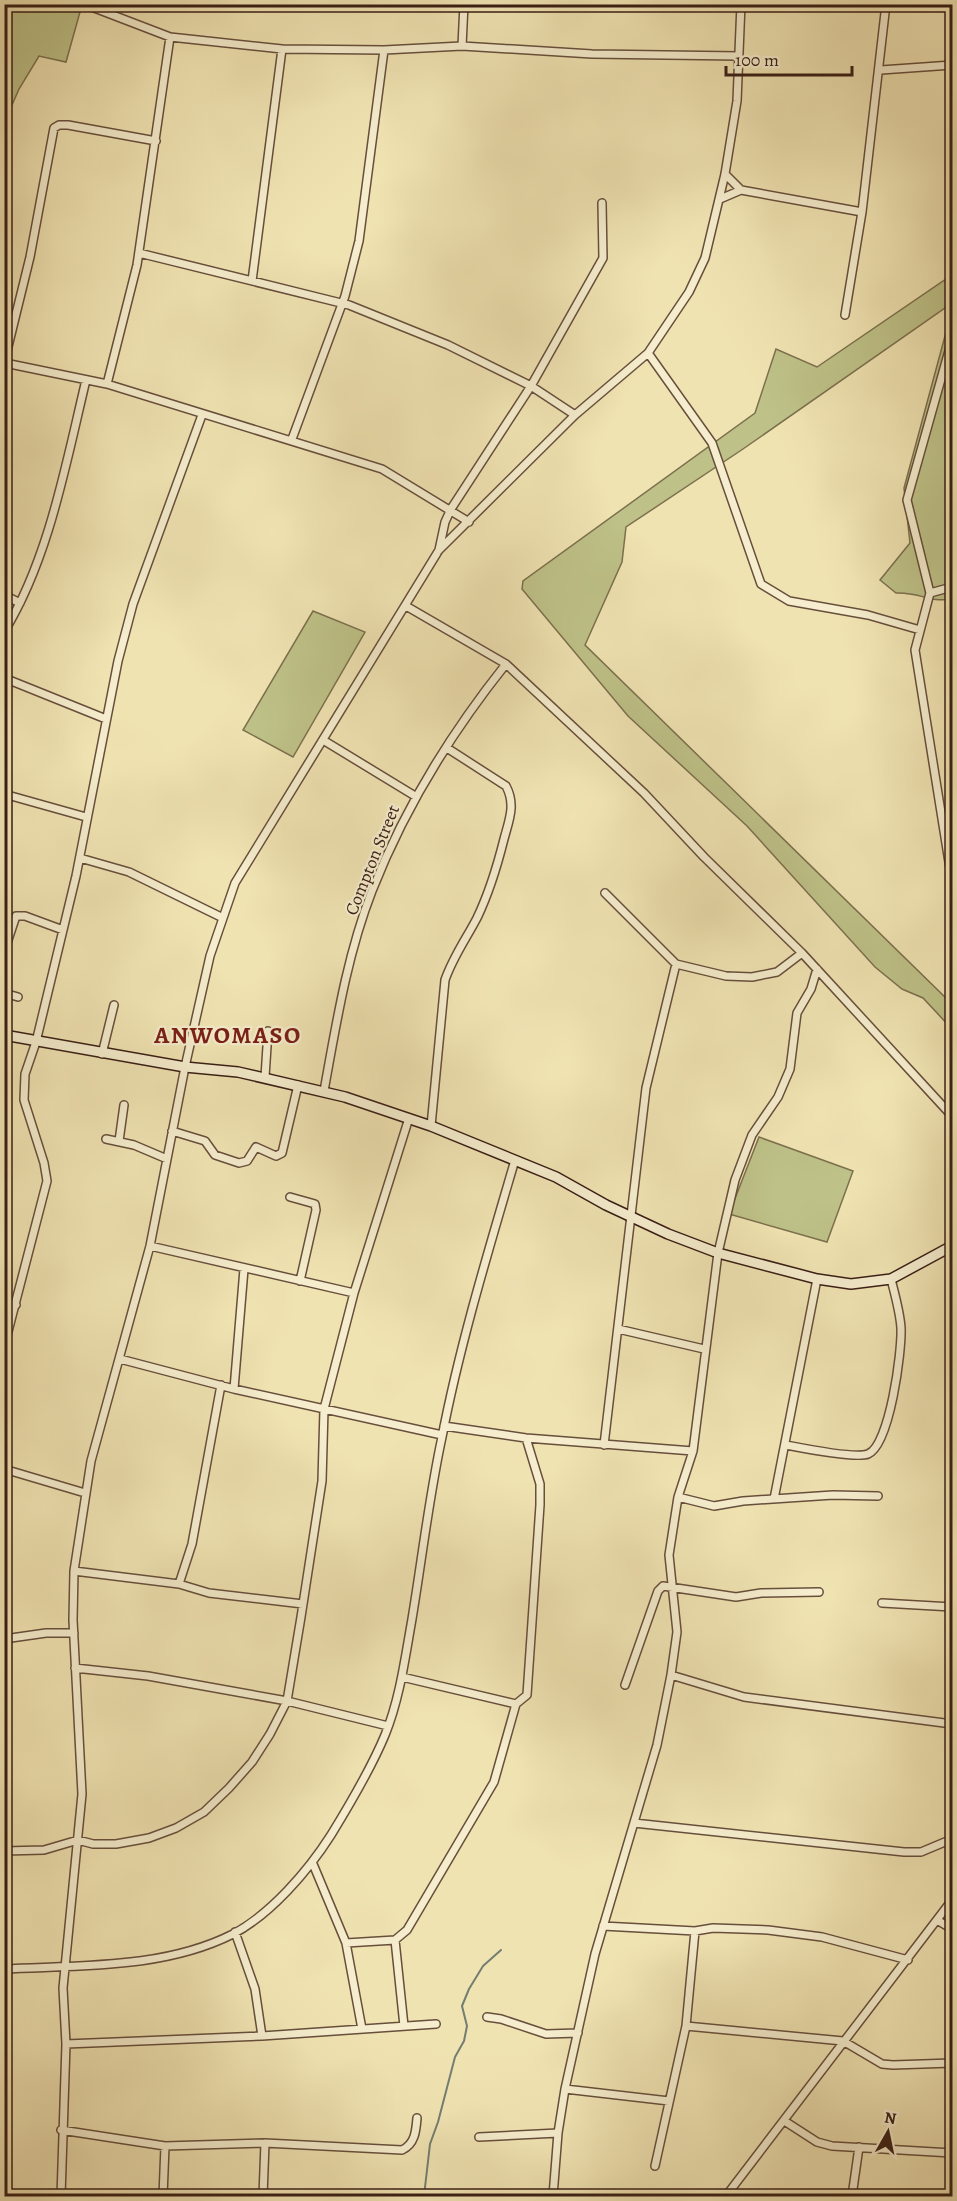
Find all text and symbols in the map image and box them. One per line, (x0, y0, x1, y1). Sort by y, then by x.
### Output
scale bar (726, 39, 852, 77)
text: 100 m (735, 48, 779, 72)
street label: Compton Street (339, 801, 405, 919)
district label: ANWOMASO (153, 1019, 302, 1051)
north arrow (858, 2102, 918, 2162)
text: N (883, 2106, 898, 2130)

